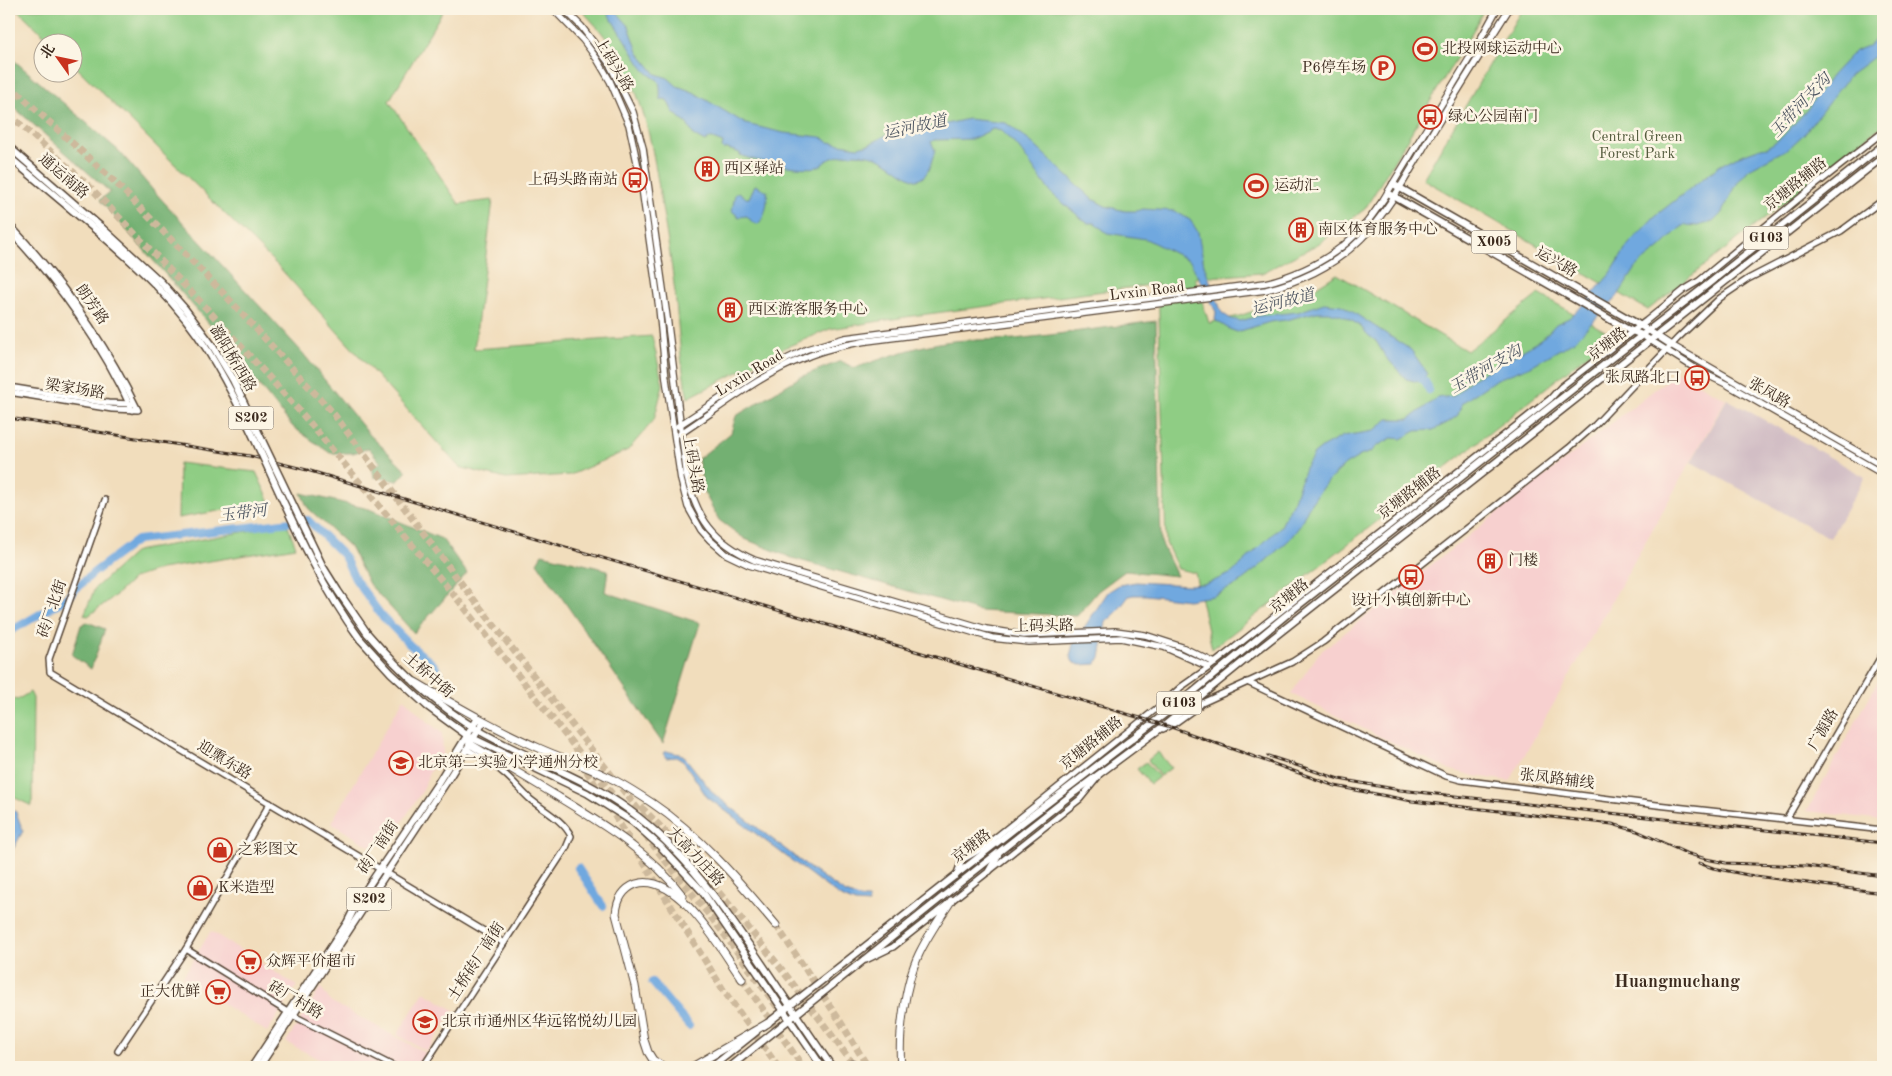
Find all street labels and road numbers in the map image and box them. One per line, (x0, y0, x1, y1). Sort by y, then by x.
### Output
street label: 上码头路 (591, 34, 637, 95)
street label: 通运南路 (35, 150, 92, 202)
street label: 京塘路辅路 (1761, 154, 1830, 214)
road number: G103 (1744, 227, 1788, 250)
road number: X005 (1472, 230, 1516, 253)
street label: 运兴路 (1533, 244, 1580, 281)
street label: Lvxin Road (1109, 280, 1186, 304)
street label: 朗芳路 (72, 281, 112, 328)
street label: 潞阳桥西路 (206, 322, 259, 395)
street label: 京塘路 (1584, 324, 1630, 365)
street label: Lvxin Road (714, 348, 786, 400)
street label: 张凤路 (1746, 375, 1793, 412)
street label: 梁家场路 (44, 376, 106, 402)
road number: S202 (228, 406, 274, 429)
street label: 上码头路 (679, 433, 707, 495)
street label: 京塘路辅路 (1375, 463, 1444, 523)
street label: 京塘路 (1267, 575, 1312, 617)
street label: 砖厂北街 (34, 578, 70, 640)
street label: 上码头路 (1014, 617, 1074, 635)
street label: 土桥中街 (400, 649, 457, 701)
road number: G103 (1156, 691, 1202, 714)
street label: 广源路 (1805, 706, 1842, 753)
street label: 京塘路辅路 (1057, 713, 1126, 773)
street label: 迎熏东路 (194, 737, 255, 783)
street label: 张凤路辅线 (1519, 766, 1595, 792)
street label: 砖厂南街 (354, 818, 402, 877)
street label: 大高力庄路 (664, 823, 728, 890)
street label: 京塘路 (948, 826, 994, 867)
road number: S202 (346, 888, 392, 911)
street label: 土桥砖厂南街 (445, 919, 508, 1004)
street label: 砖厂村路 (265, 978, 326, 1022)

